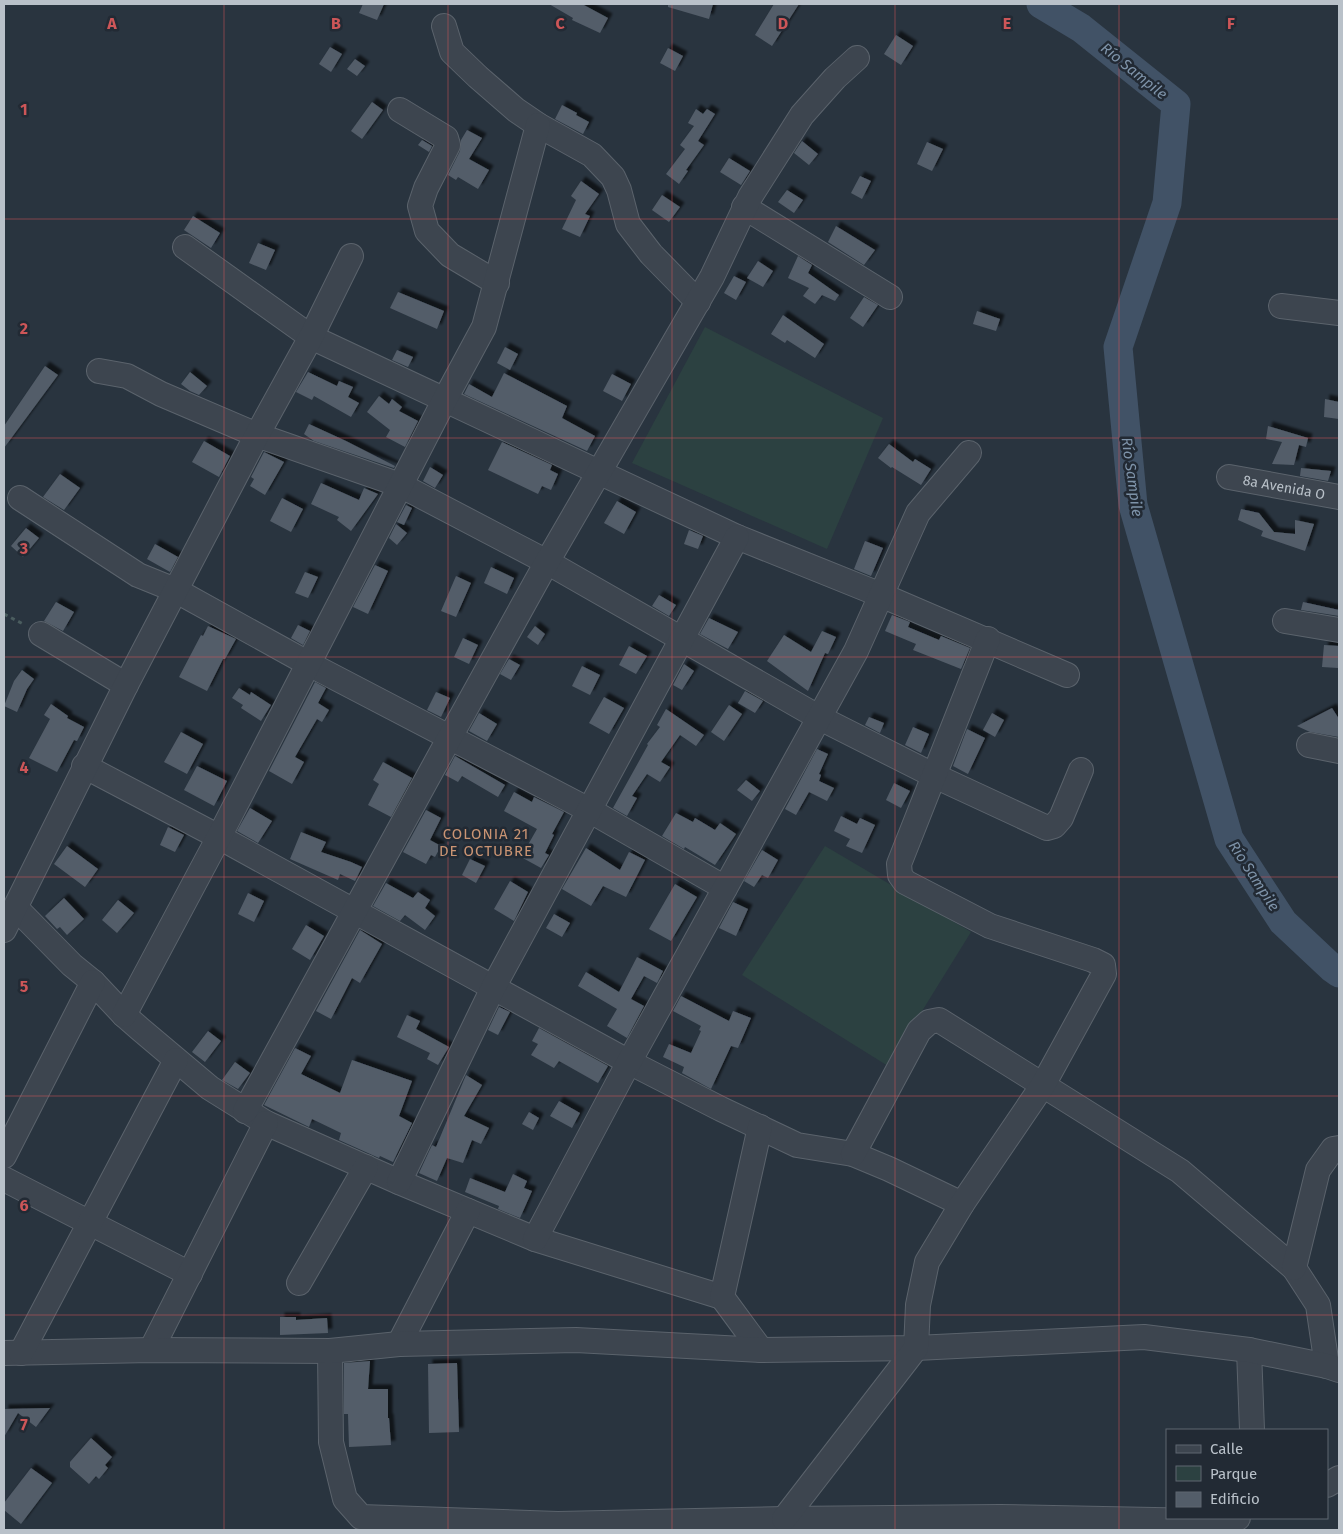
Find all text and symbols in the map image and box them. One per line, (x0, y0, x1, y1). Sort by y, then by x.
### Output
text: A (106, 14, 117, 33)
text: B (331, 14, 341, 33)
text: C (555, 14, 565, 33)
text: D (778, 14, 788, 33)
text: E (1003, 14, 1011, 33)
text: F (1227, 14, 1235, 33)
water label: Río Sampile (1097, 39, 1171, 103)
text: 1 (20, 100, 28, 119)
text: 2 (20, 319, 28, 338)
water label: Río Sampile (1118, 436, 1147, 518)
street label: 8a Avenida O (1242, 471, 1327, 503)
text: 3 (19, 539, 28, 558)
text: 4 (19, 758, 29, 777)
district label: COLONIA 21 DE OCTUBRE (439, 825, 533, 860)
water label: Río Sampile (1225, 838, 1283, 915)
text: 5 (20, 977, 29, 996)
text: 6 (19, 1196, 29, 1215)
text: 7 (20, 1415, 28, 1434)
legend (1166, 1429, 1328, 1519)
text: Calle (1210, 1440, 1243, 1458)
text: Parque (1210, 1465, 1257, 1483)
text: Edificio (1210, 1490, 1260, 1508)

